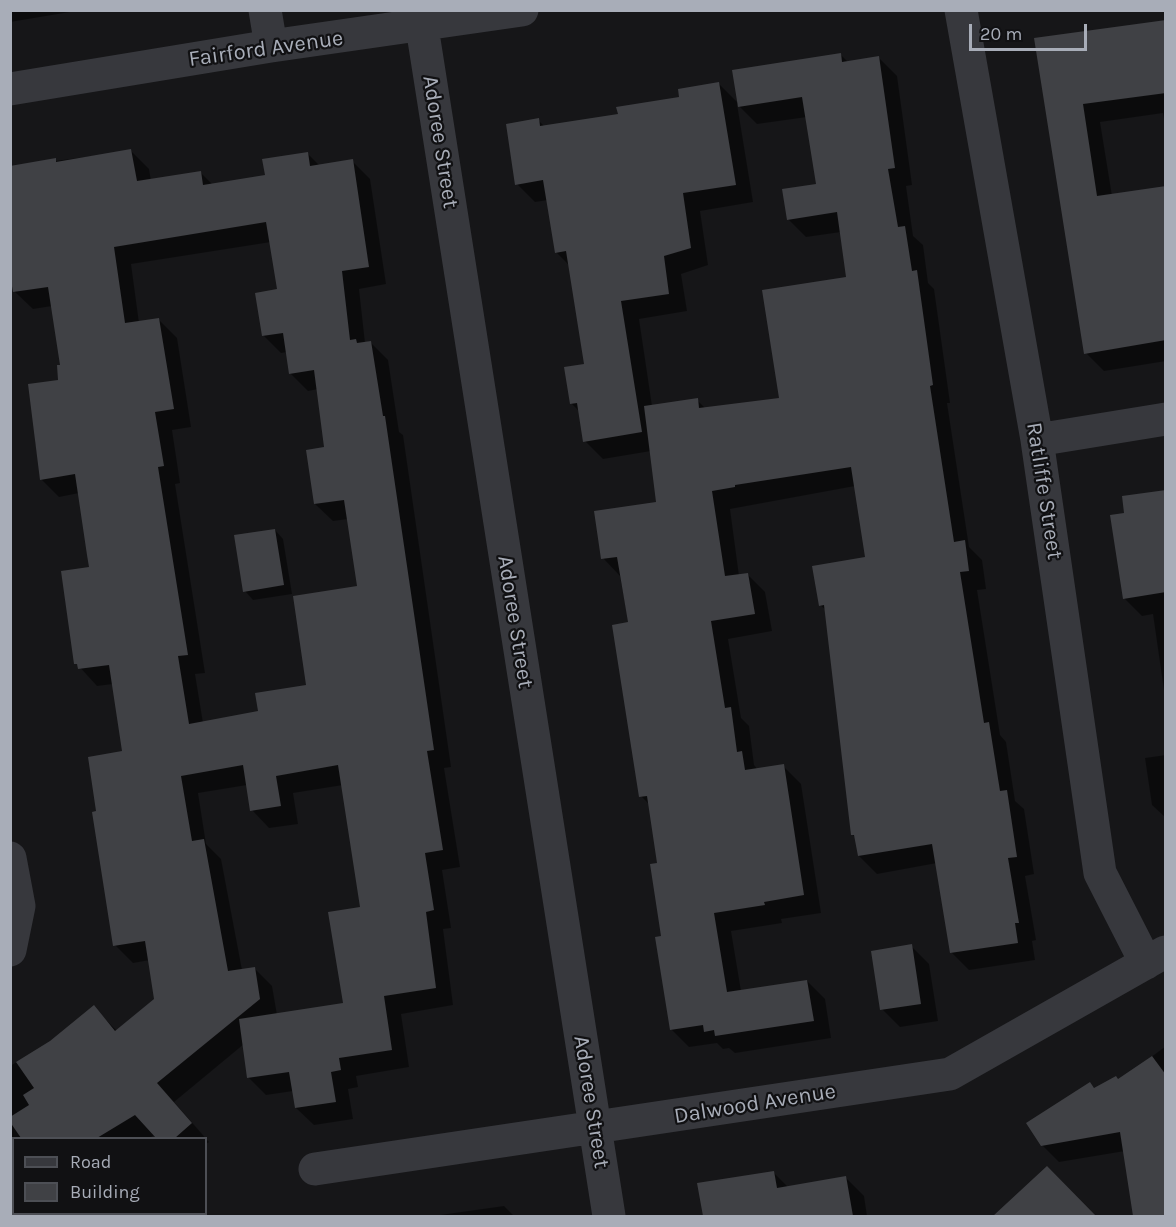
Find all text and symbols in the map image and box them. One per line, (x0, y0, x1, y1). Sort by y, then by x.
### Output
scale bar (972, 12, 1090, 50)
text: 20 m (980, 23, 1022, 45)
street label: Fairford Avenue (187, 25, 345, 73)
street label: Adoree Street (416, 74, 464, 210)
street label: Ratliffe Street (1020, 421, 1068, 561)
street label: Adoree Street (491, 554, 539, 690)
street label: Adoree Street (567, 1034, 615, 1170)
street label: Dalwood Avenue (672, 1078, 838, 1130)
legend (12, 1137, 207, 1215)
text: Road (70, 1151, 111, 1173)
text: Building (70, 1181, 140, 1203)

